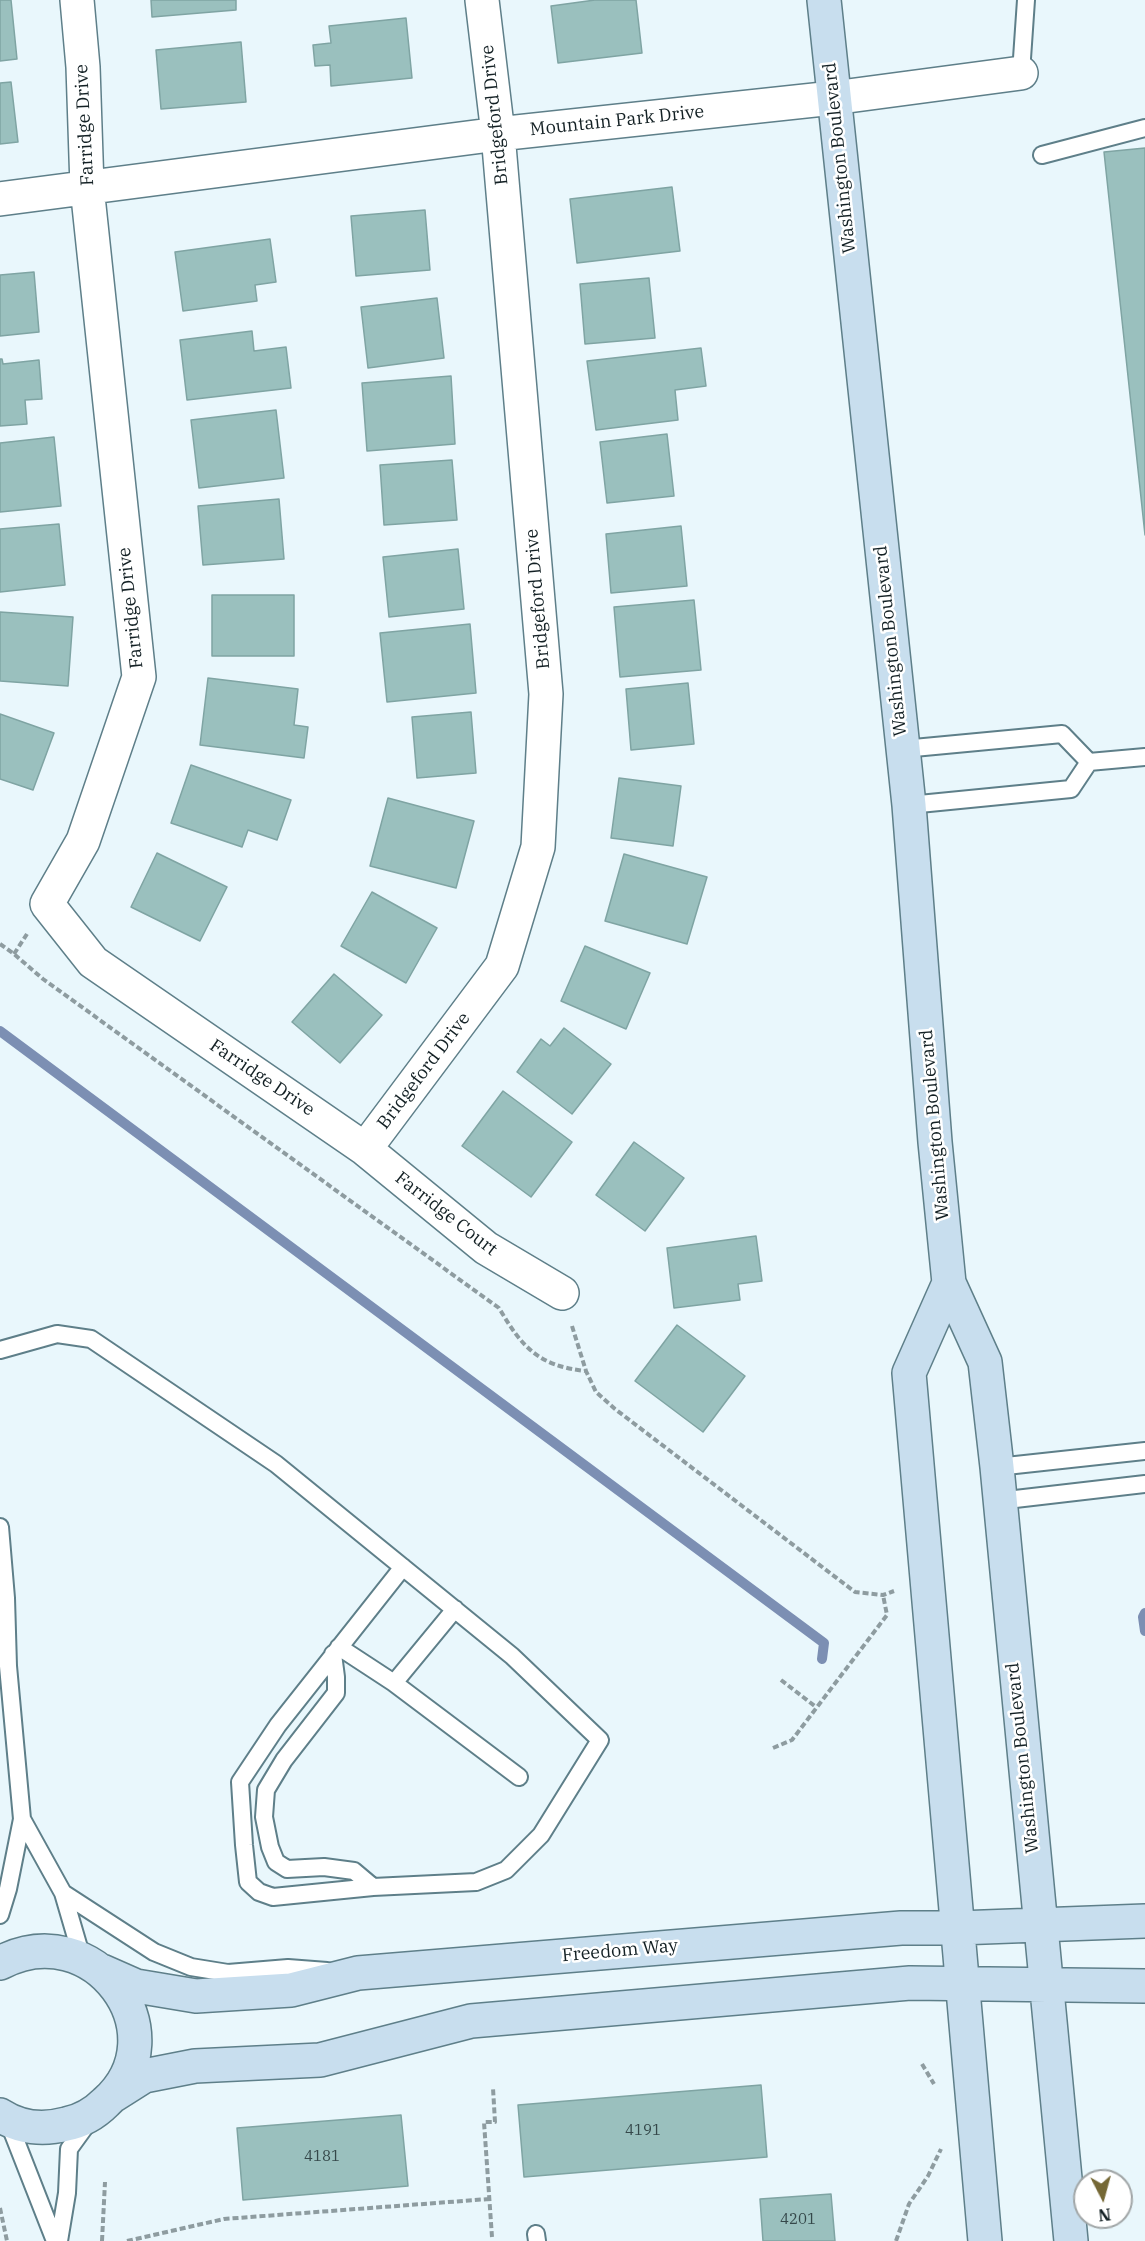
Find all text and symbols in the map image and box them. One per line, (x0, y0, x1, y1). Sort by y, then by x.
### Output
street label: Bridgeford Drive (477, 44, 513, 186)
street label: Washington Boulevard (819, 61, 861, 255)
street label: Farridge Drive (71, 64, 99, 186)
street label: Mountain Park Drive (529, 101, 705, 141)
street label: Bridgeford Drive (521, 528, 555, 670)
street label: Washington Boulevard (870, 544, 912, 738)
street label: Farridge Drive (114, 546, 148, 670)
street label: Bridgeford Drive (373, 1008, 475, 1134)
street label: Washington Boulevard (916, 1028, 954, 1222)
street label: Farridge Drive (205, 1035, 319, 1121)
street label: Farridge Court (391, 1167, 501, 1261)
street label: Washington Boulevard (1002, 1661, 1044, 1855)
street label: Freedom Way (561, 1935, 679, 1967)
house number: 4191 (625, 2122, 661, 2140)
house number: 4181 (304, 2148, 340, 2166)
north arrow (1073, 2169, 1133, 2229)
text: N (1097, 2204, 1112, 2226)
house number: 4201 (780, 2211, 816, 2229)

